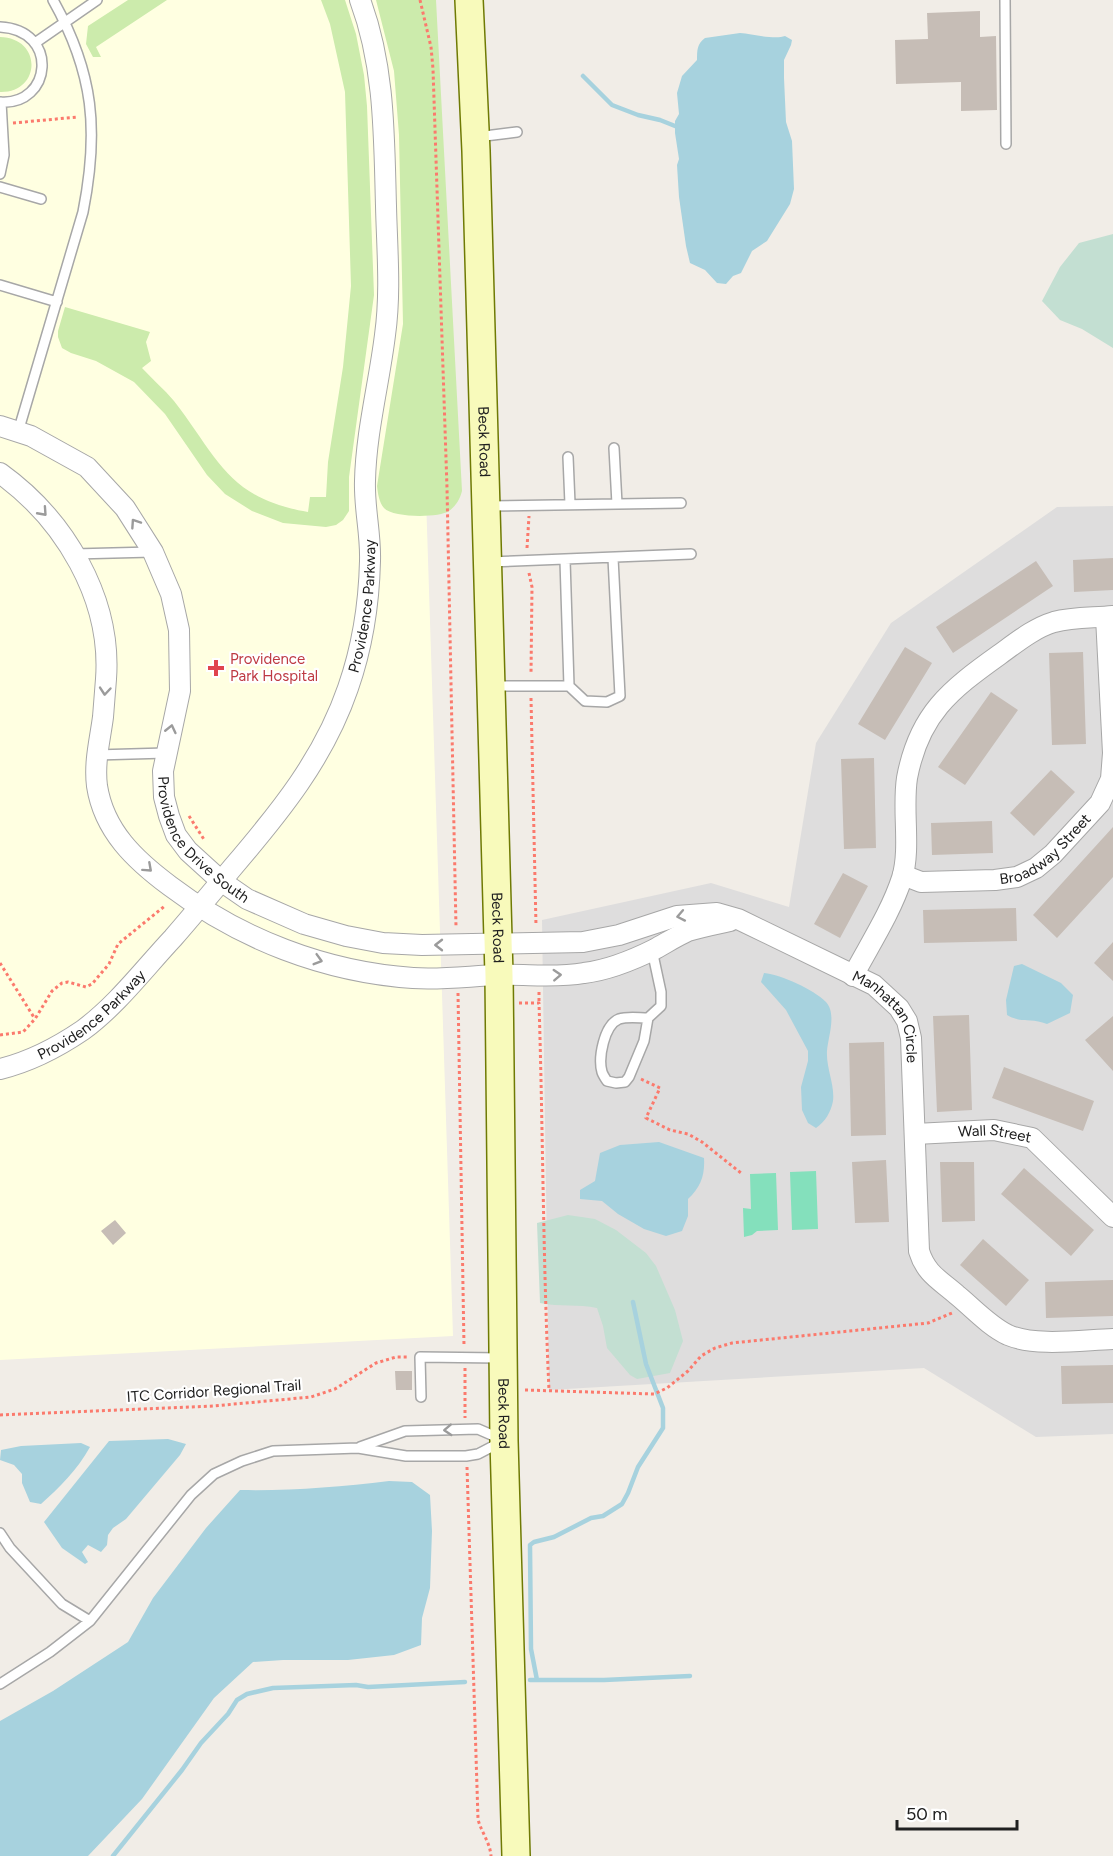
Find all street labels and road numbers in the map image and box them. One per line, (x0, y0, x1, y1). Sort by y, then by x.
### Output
street label: Beck Road (474, 406, 494, 477)
street label: Providence Parkway (344, 539, 379, 675)
street label: Providence Drive South (154, 776, 253, 907)
street label: Broadway Street (998, 810, 1095, 888)
street label: Beck Road (488, 892, 508, 963)
street label: Providence Parkway (34, 966, 149, 1064)
street label: Manhattan Circle (849, 967, 921, 1063)
street label: Wall Street (958, 1120, 1033, 1147)
street label: ITC Corridor Regional Trail (126, 1376, 302, 1406)
street label: Beck Road (494, 1378, 513, 1449)

